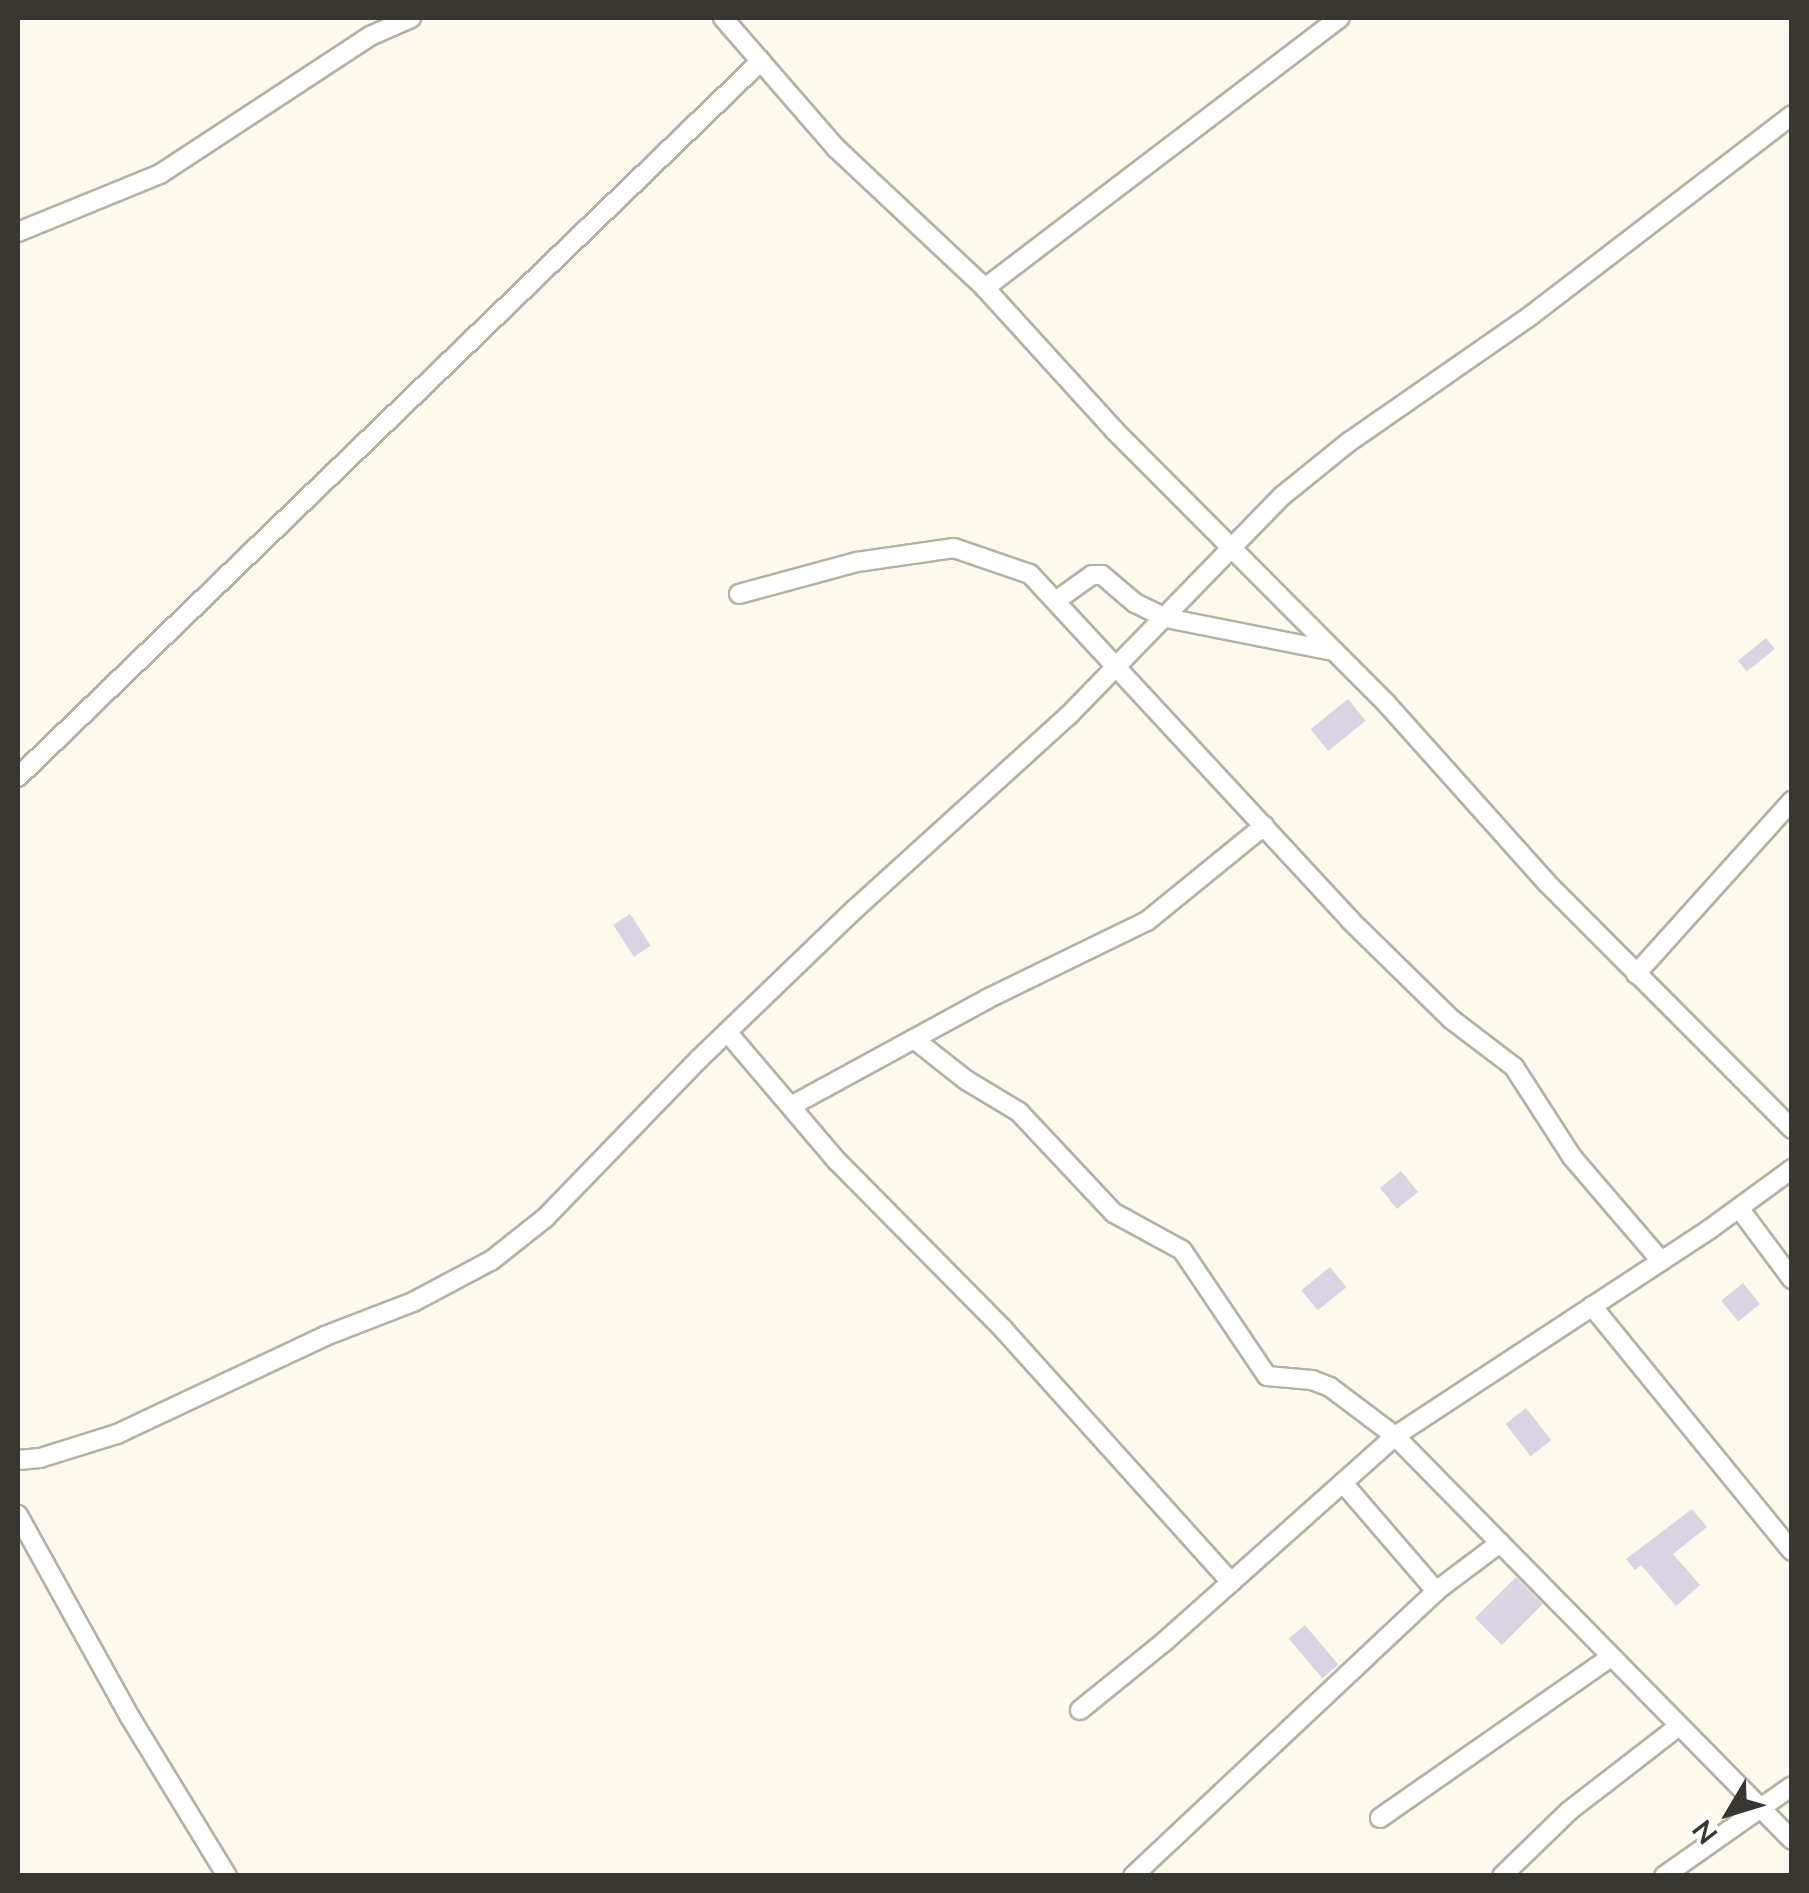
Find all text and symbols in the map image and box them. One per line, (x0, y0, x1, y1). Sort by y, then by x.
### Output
north arrow (1679, 1763, 1779, 1863)
text: N (1684, 1812, 1727, 1851)

